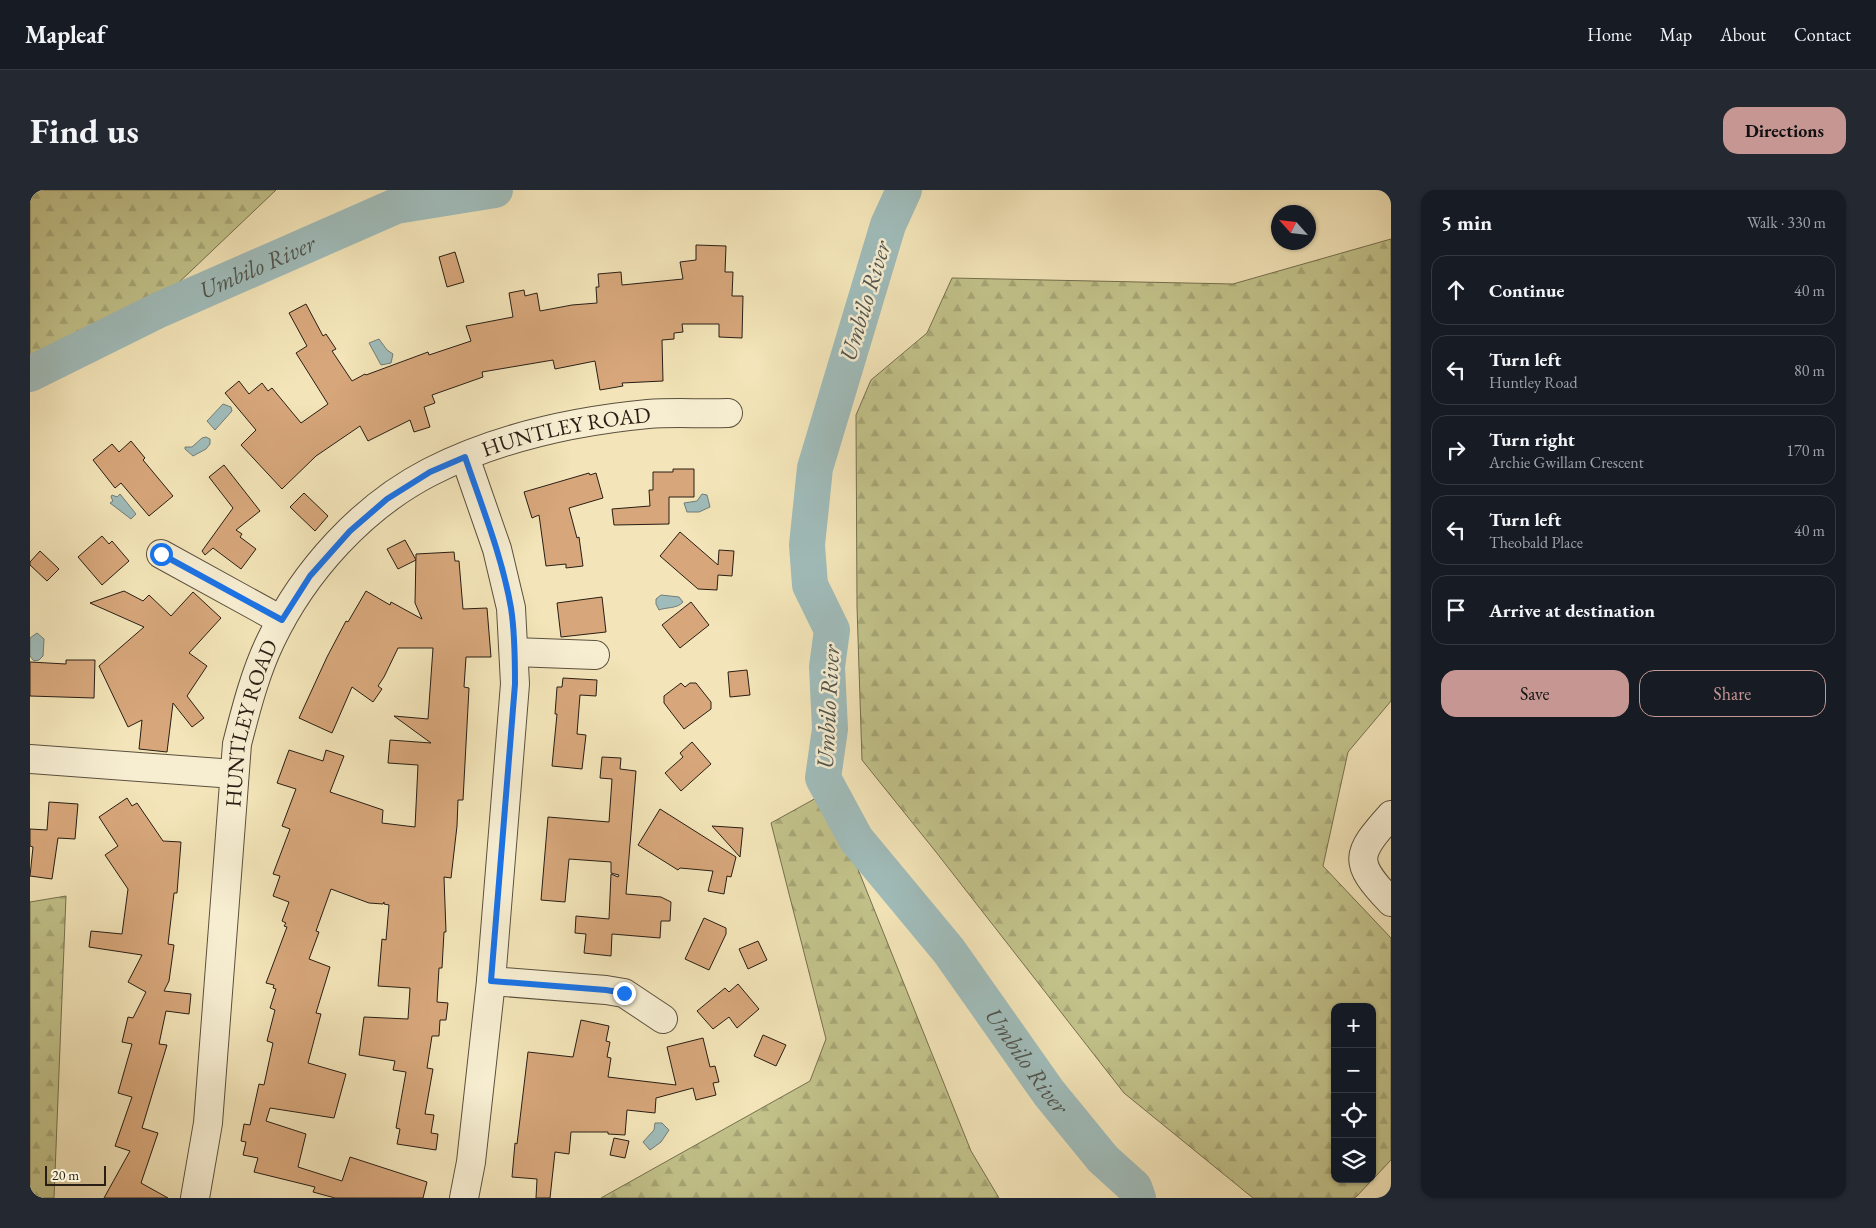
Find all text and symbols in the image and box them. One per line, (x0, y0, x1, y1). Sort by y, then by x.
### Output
text: Mapleaf (25, 19, 106, 50)
text: Home (1587, 23, 1632, 46)
text: Map (1660, 23, 1692, 46)
text: About (1720, 23, 1766, 46)
text: Contact (1794, 23, 1851, 46)
button: Directions (1723, 107, 1846, 154)
text: Find us (30, 108, 139, 153)
north arrow (1271, 205, 1316, 250)
text: 5 min (1441, 209, 1492, 236)
text: Walk · 330 m (1747, 212, 1826, 233)
water label: Umbilo River (194, 227, 322, 306)
water label: Umbilo River (832, 235, 898, 365)
icon: ahead (1442, 276, 1470, 304)
text: Continue (1489, 278, 1564, 303)
text: 40 m (1794, 280, 1825, 301)
text: Turn left (1489, 347, 1561, 372)
icon: left (1442, 356, 1470, 384)
text: 80 m (1794, 360, 1825, 381)
text: Huntley Road (1489, 372, 1578, 393)
street label: HUNTLEY ROAD (478, 400, 652, 464)
text: Turn right (1489, 427, 1575, 452)
icon: right (1442, 436, 1470, 464)
text: 170 m (1786, 440, 1825, 461)
text: Archie Gwillam Crescent (1489, 452, 1644, 473)
text: Turn left (1489, 507, 1561, 532)
icon: left (1442, 516, 1470, 544)
text: 40 m (1794, 520, 1825, 541)
text: Theobald Place (1489, 532, 1583, 553)
route start (150, 543, 173, 566)
icon: arrive (1442, 596, 1470, 624)
text: Arrive at destination (1489, 598, 1655, 623)
street label: HUNTLEY ROAD (218, 635, 284, 808)
water label: Umbilo River (809, 642, 846, 770)
button: Save (1441, 670, 1629, 717)
button: Share (1639, 670, 1826, 717)
route end (613, 982, 636, 1005)
water label: Umbilo River (978, 1001, 1077, 1122)
map controls (1331, 1003, 1376, 1183)
button: + (1331, 1003, 1376, 1048)
button: − (1331, 1048, 1376, 1093)
button: locate (1331, 1093, 1376, 1138)
button: layers (1331, 1138, 1376, 1183)
scale bar (45, 1163, 106, 1186)
text: 20 m (52, 1166, 79, 1184)

